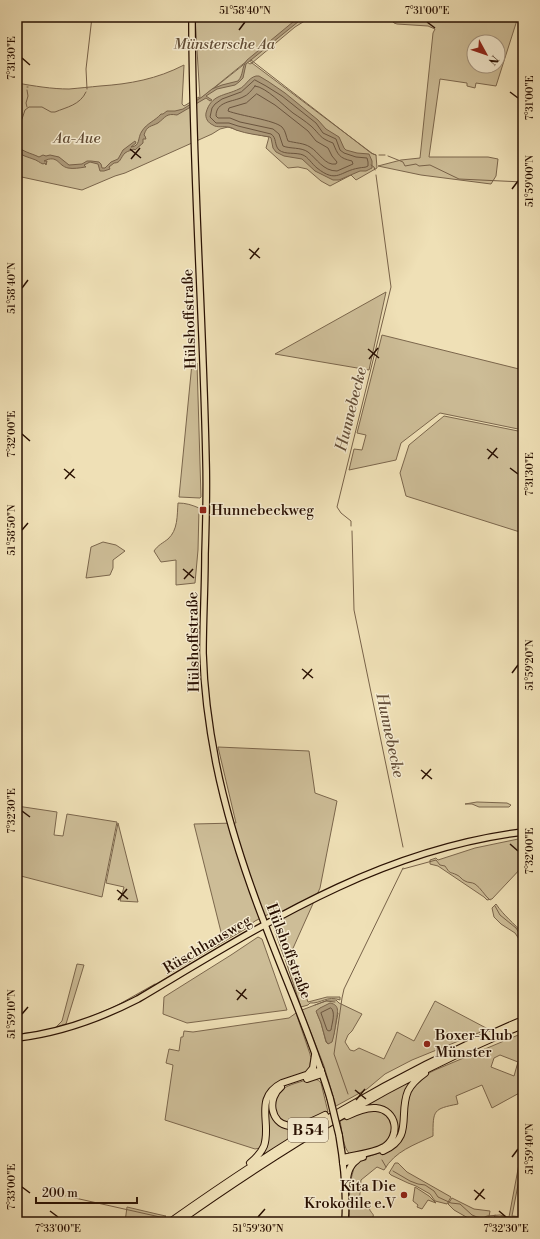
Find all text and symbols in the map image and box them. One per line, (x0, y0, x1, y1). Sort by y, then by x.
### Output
text: 51°58'40"N (219, 5, 271, 17)
text: 7°31'00"E (405, 5, 449, 17)
north arrow (466, 34, 506, 74)
park label: Münstersche Aa (173, 35, 275, 54)
text: 7°31'30"E (6, 36, 18, 80)
text: N (485, 52, 501, 68)
text: 7°31'00"E (524, 76, 536, 120)
park label: Aa-Aue (52, 129, 100, 148)
text: 51°59'00"N (524, 154, 536, 207)
text: 51°58'40"N (6, 262, 18, 314)
street label: Hülshoffstraße (178, 268, 201, 370)
water label: Hunnebecke (331, 365, 371, 454)
text: 7°32'00"E (6, 411, 18, 457)
text: 7°31'30"E (524, 452, 536, 496)
place label: Hunnebeckweg (211, 501, 314, 520)
text: 51°58'50"N (6, 504, 18, 555)
marker: Hunnebeckweg (198, 505, 208, 515)
street label: Hülshoffstraße (183, 592, 204, 692)
text: 51°59'20"N (524, 639, 536, 690)
water label: Hunnebecke (371, 690, 409, 780)
text: 7°32'30"E (6, 788, 18, 834)
text: 7°32'00"E (524, 828, 536, 874)
street label: Hülshoffstraße (262, 901, 315, 1002)
street label: Rüschhausweg (160, 911, 255, 978)
text: 51°59'10"N (6, 989, 18, 1039)
place label: Boxer-Klub Münster (434, 1026, 513, 1062)
marker: Boxer-Klub Münster (422, 1039, 432, 1049)
road number: B 54 (288, 1118, 328, 1142)
text: 51°59'40"N (524, 1123, 536, 1175)
text: 7°33'00"E (6, 1164, 18, 1210)
place label: Kita Die Krokodile e.V (304, 1177, 396, 1213)
scale bar (36, 1179, 137, 1205)
text: 200 m (42, 1186, 78, 1201)
marker: Kita Die Krokodile e.V (399, 1190, 409, 1200)
text: 7°33'00"E (35, 1223, 81, 1235)
text: 51°59'30"N (233, 1223, 284, 1235)
text: 7°32'30"E (483, 1223, 529, 1235)

